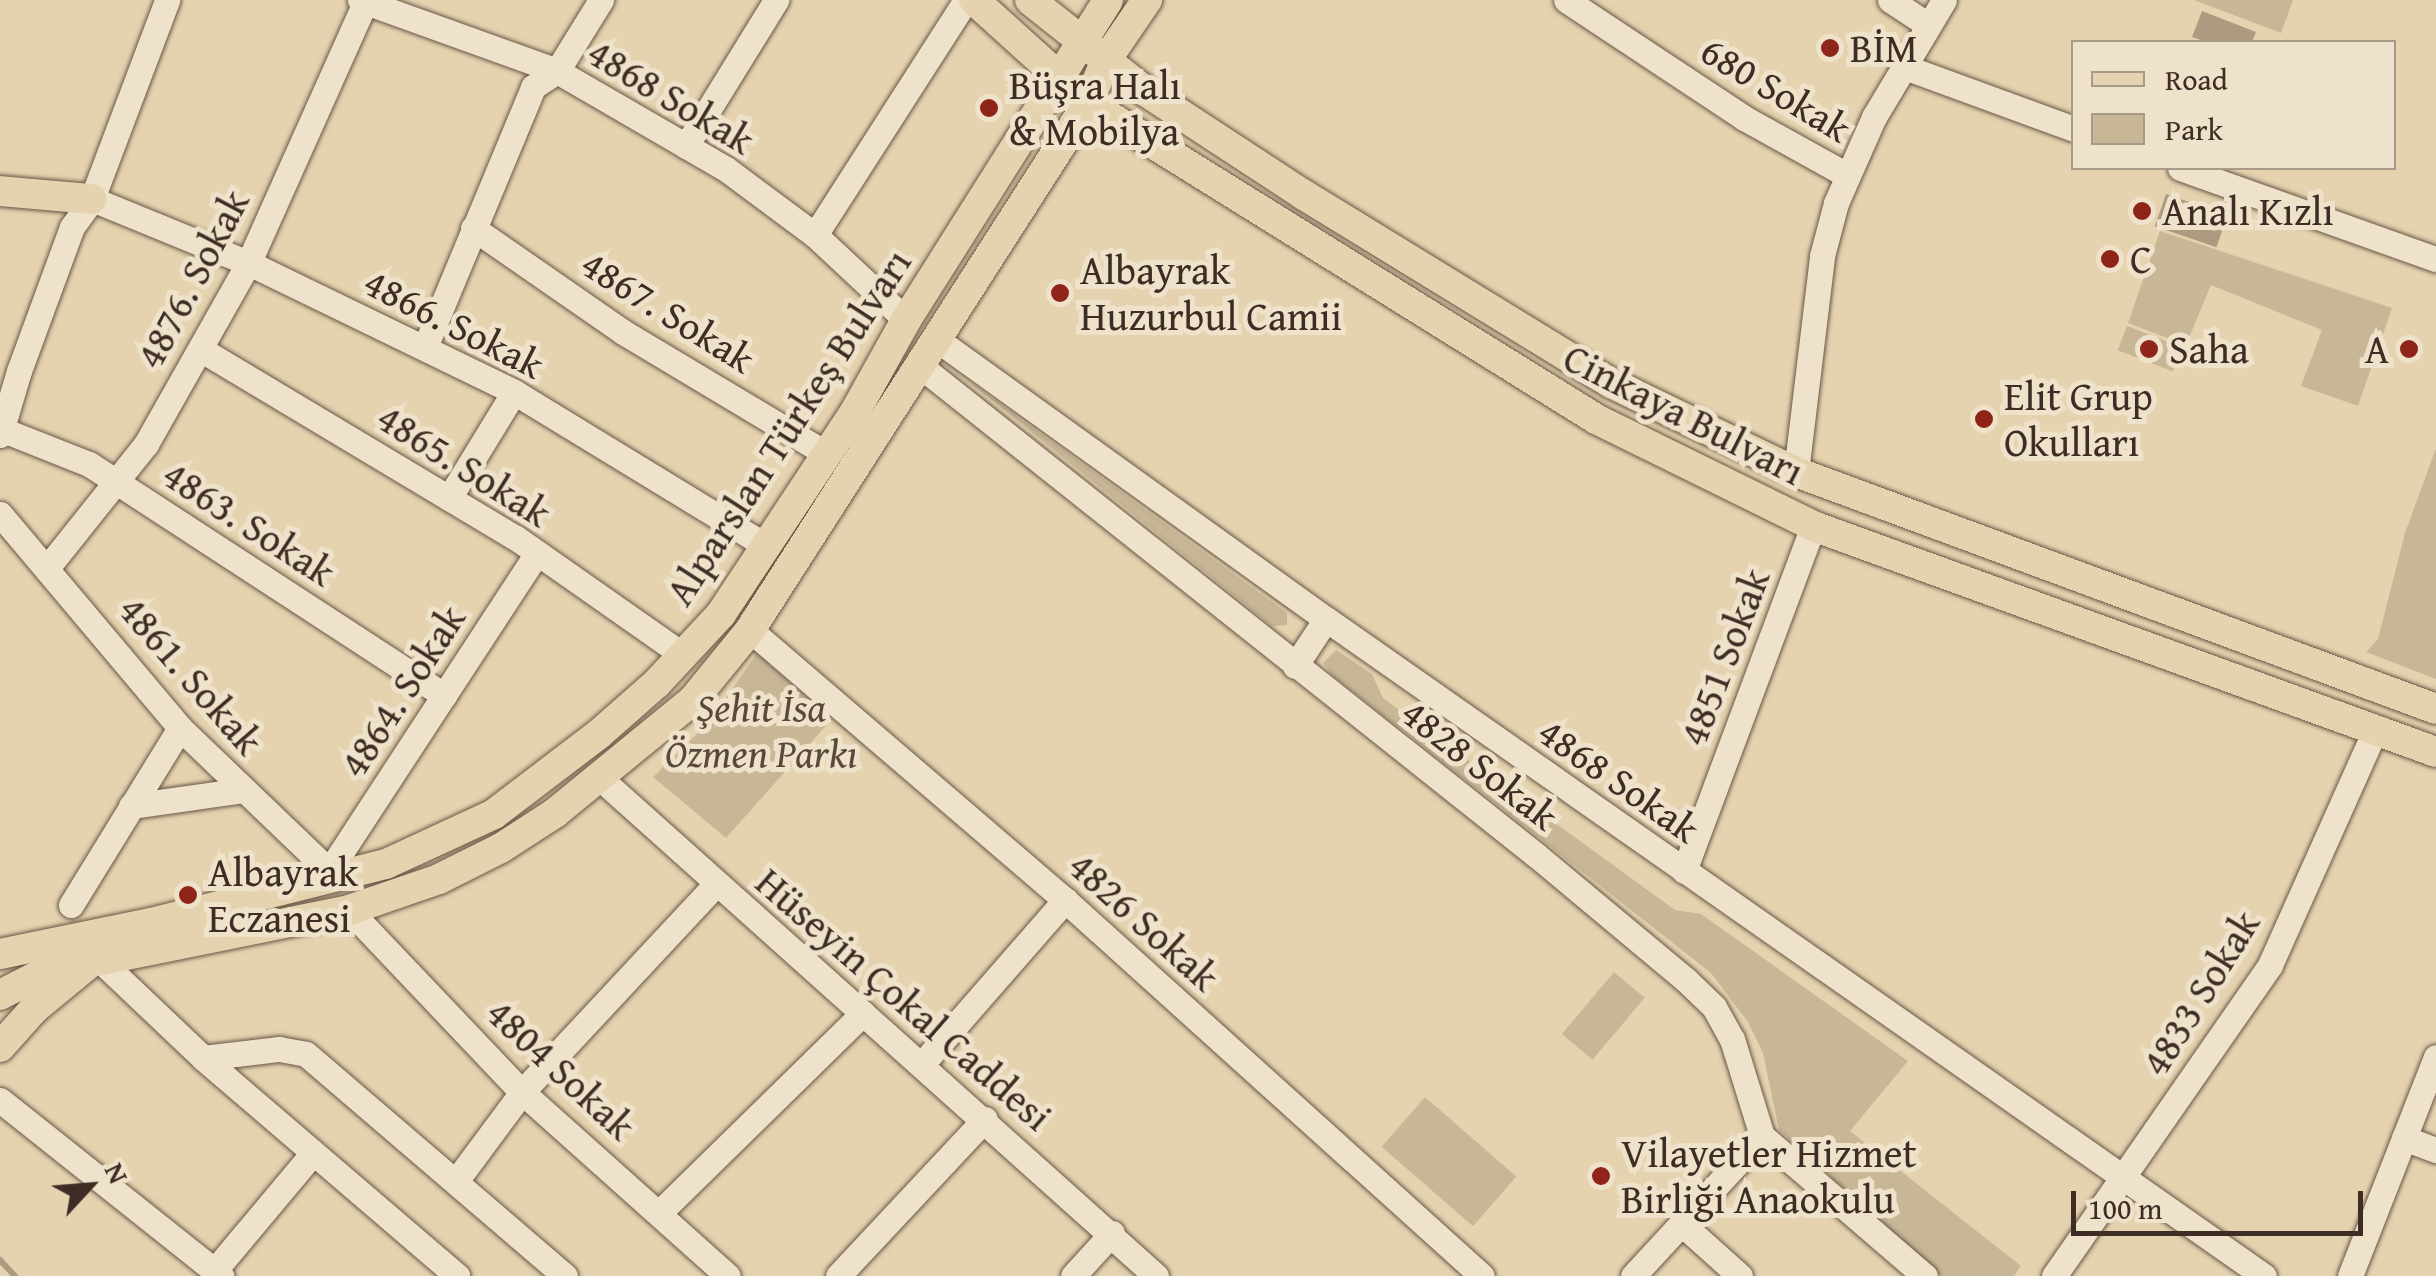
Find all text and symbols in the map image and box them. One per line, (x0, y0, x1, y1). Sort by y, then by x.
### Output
place label: BİM (1850, 24, 1918, 72)
street label: 680 Sokak (1692, 26, 1860, 152)
street label: 4868 Sokak (579, 28, 763, 164)
marker: BİM (1819, 37, 1841, 59)
legend (2071, 40, 2396, 170)
text: Road (2165, 57, 2228, 101)
place label: Büşra Halı & Mobilya (1009, 61, 1181, 155)
marker: Büşra Halı & Mobilya (978, 97, 1000, 119)
text: Park (2165, 107, 2223, 151)
street label: 4876. Sokak (125, 182, 259, 376)
place label: Analı Kızlı (2162, 187, 2334, 235)
marker: Analı Kızlı (2131, 200, 2153, 222)
place label: C (2130, 235, 2152, 283)
street label: 4867. Sokak (573, 239, 763, 383)
street label: Alparslan Türkeş Bulvarı (655, 240, 921, 614)
place label: Albayrak Huzurbul Camii (1080, 246, 1342, 340)
marker: C (2099, 248, 2121, 270)
street label: 4866. Sokak (356, 257, 552, 389)
marker: Albayrak Huzurbul Camii (1049, 282, 1071, 304)
place label: Saha (2169, 325, 2249, 373)
place label: A (2365, 325, 2389, 373)
street label: Cinkaya Bulvarı (1556, 333, 1812, 495)
marker: Saha (2138, 338, 2160, 360)
marker: A (2398, 338, 2420, 360)
place label: Elit Grup Okulları (2004, 372, 2153, 466)
street label: 4865. Sokak (369, 393, 559, 537)
marker: Elit Grup Okulları (1973, 408, 1995, 430)
street label: 4863. Sokak (154, 450, 344, 596)
street label: 4851 Sokak (1668, 562, 1780, 752)
street label: 4861. Sokak (109, 586, 273, 764)
street label: 4864. Sokak (329, 596, 475, 786)
park label: Şehit İsa Özmen Parkı (665, 683, 857, 777)
street label: 4828 Sokak (1392, 688, 1568, 840)
street label: 4868 Sokak (1529, 707, 1709, 853)
street label: 4826 Sokak (1059, 841, 1229, 1001)
place label: Albayrak Eczanesi (208, 848, 358, 942)
street label: Hüseyin Çokal Caddesi (746, 858, 1062, 1140)
marker: Albayrak Eczanesi (177, 884, 199, 906)
street label: 4833 Sokak (2131, 902, 2269, 1084)
street label: 4804 Sokak (477, 988, 645, 1150)
place label: Vilayetler Hizmet Birliği Anaokulu (1621, 1129, 1917, 1223)
north arrow (40, 1136, 140, 1236)
text: N (95, 1155, 140, 1190)
marker: Vilayetler Hizmet Birliği Anaokulu (1590, 1165, 1612, 1187)
scale bar (2076, 1171, 2368, 1233)
text: 100 m (2088, 1186, 2162, 1230)

